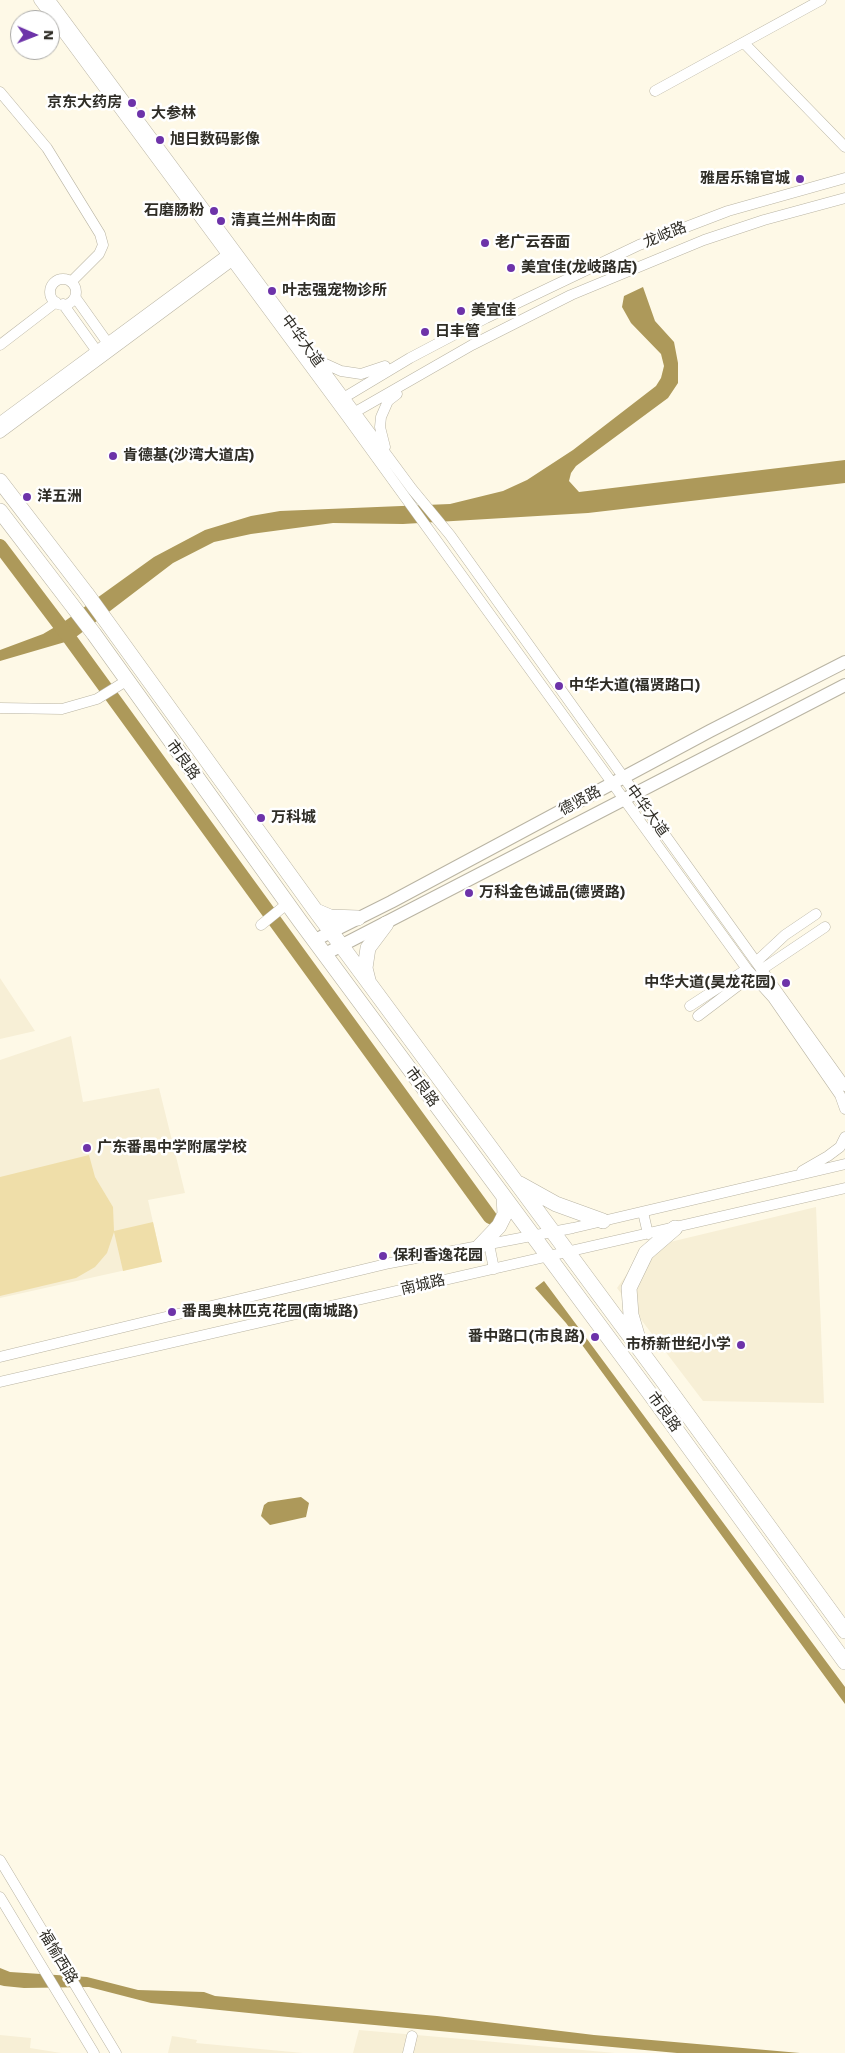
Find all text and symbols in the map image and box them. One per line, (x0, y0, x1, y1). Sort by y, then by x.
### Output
north arrow (10, 10, 60, 60)
text: N (41, 30, 57, 41)
place label: 京东大药房 (47, 94, 122, 112)
marker: 京东大药房 (126, 97, 138, 109)
place label: 大参林 (151, 105, 196, 123)
marker: 大参林 (135, 108, 147, 120)
place label: 旭日数码影像 (170, 131, 260, 149)
marker: 旭日数码影像 (154, 134, 166, 146)
place label: 雅居乐锦官城 (700, 170, 790, 188)
marker: 雅居乐锦官城 (794, 173, 806, 185)
place label: 石磨肠粉 (144, 202, 204, 220)
marker: 石磨肠粉 (208, 205, 220, 217)
place label: 清真兰州牛肉面 (231, 212, 336, 230)
marker: 清真兰州牛肉面 (215, 215, 227, 227)
street label: 龙岐路 (641, 218, 689, 252)
place label: 老广云吞面 (495, 234, 570, 252)
marker: 老广云吞面 (479, 237, 491, 249)
place label: 美宜佳(龙岐路店) (521, 259, 638, 277)
marker: 美宜佳(龙岐路店) (505, 262, 517, 274)
place label: 叶志强宠物诊所 (282, 282, 387, 300)
marker: 叶志强宠物诊所 (266, 285, 278, 297)
place label: 美宜佳 (471, 302, 516, 320)
marker: 美宜佳 (455, 305, 467, 317)
street label: 中华大道 (277, 311, 327, 371)
place label: 日丰管 (435, 323, 480, 341)
marker: 日丰管 (419, 326, 431, 338)
place label: 肯德基(沙湾大道店) (123, 447, 255, 465)
marker: 肯德基(沙湾大道店) (107, 450, 119, 462)
place label: 洋五洲 (37, 488, 82, 506)
marker: 洋五洲 (21, 491, 33, 503)
place label: 中华大道(福贤路口) (569, 677, 701, 695)
marker: 中华大道(福贤路口) (553, 680, 565, 692)
street label: 市良路 (162, 737, 204, 783)
street label: 中华大道 (622, 781, 672, 841)
street label: 德贤路 (556, 782, 604, 820)
place label: 万科城 (271, 809, 316, 827)
marker: 万科城 (255, 812, 267, 824)
place label: 万科金色诚品(德贤路) (479, 884, 626, 902)
marker: 万科金色诚品(德贤路) (463, 887, 475, 899)
place label: 中华大道(昊龙花园) (644, 974, 776, 992)
marker: 中华大道(昊龙花园) (780, 977, 792, 989)
street label: 市良路 (401, 1064, 443, 1110)
place label: 广东番禺中学附属学校 (97, 1139, 247, 1157)
marker: 广东番禺中学附属学校 (81, 1142, 93, 1154)
place label: 保利香逸花园 (393, 1247, 483, 1265)
marker: 保利香逸花园 (377, 1250, 389, 1262)
street label: 南城路 (399, 1271, 447, 1299)
place label: 番禺奥林匹克花园(南城路) (182, 1303, 359, 1321)
marker: 番禺奥林匹克花园(南城路) (166, 1306, 178, 1318)
place label: 番中路口(市良路) (468, 1328, 585, 1346)
marker: 番中路口(市良路) (589, 1331, 601, 1343)
place label: 市桥新世纪小学 (626, 1336, 731, 1354)
marker: 市桥新世纪小学 (735, 1339, 747, 1351)
street label: 市良路 (643, 1389, 685, 1435)
street label: 福愉西路 (35, 1927, 81, 1987)

